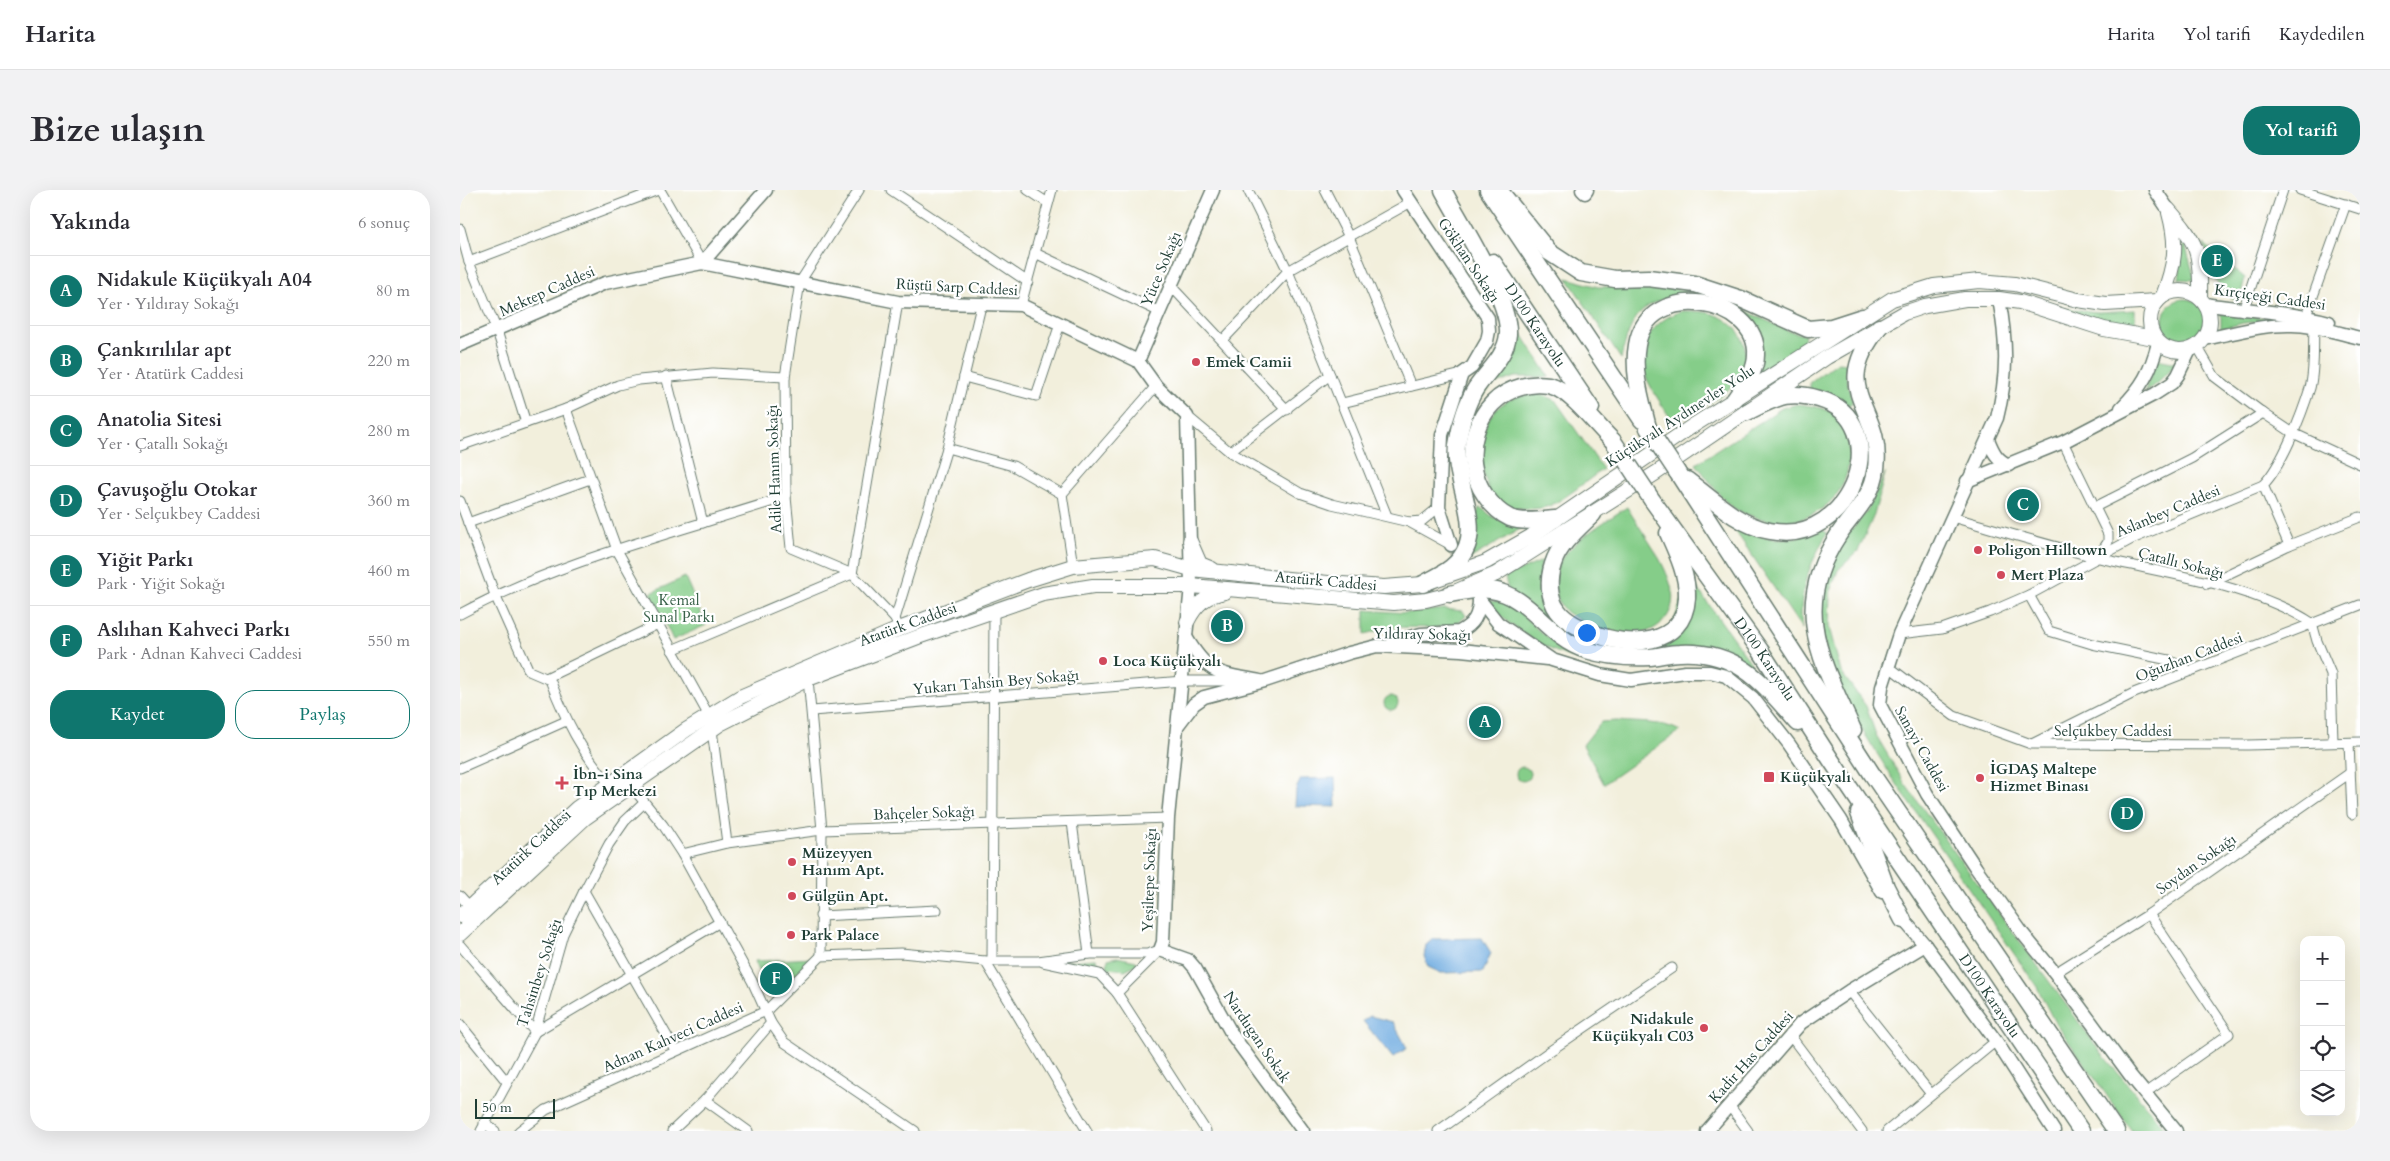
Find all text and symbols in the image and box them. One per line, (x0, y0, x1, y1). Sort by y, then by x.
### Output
text: Harita (25, 18, 96, 51)
text: Harita (2107, 22, 2155, 47)
text: Yol tarifi (2183, 22, 2251, 47)
text: Kaydedilen (2279, 22, 2365, 47)
text: Bize ulaşın (30, 106, 205, 154)
button: Yol tarifi (2243, 106, 2360, 155)
text: Yakında (50, 208, 130, 237)
text: 6 sonuç (358, 212, 410, 234)
street label: Gökhan Sokağı (1433, 214, 1505, 306)
street label: Yüce Sokağı (1136, 228, 1186, 310)
pin: E (2201, 242, 2233, 280)
street label: Mektep Caddesi (496, 261, 598, 321)
text: Nidakule Küçükyalı A04 (97, 267, 312, 293)
street label: Rüştü Sarp Caddesi (896, 274, 1018, 300)
street label: D100 Karayolu (1500, 279, 1571, 371)
street label: Kırçiçeği Caddesi (2213, 279, 2327, 315)
text: A (60, 280, 72, 302)
text: 80 m (376, 280, 410, 302)
text: Yer · Yıldıray Sokağı (97, 293, 239, 315)
text: Çankırılılar apt (97, 337, 231, 363)
text: B (60, 350, 72, 372)
text: 220 m (368, 350, 410, 372)
place label: Emek Camii (1206, 352, 1292, 372)
marker: Emek Camii (1190, 356, 1202, 368)
street label: Küçükyalı Aydınevler Yolu (1602, 360, 1758, 472)
text: Yer · Atatürk Caddesi (97, 363, 244, 385)
street label: Adile Hanım Sokağı (762, 404, 786, 534)
text: Anatolia Sitesi (97, 407, 222, 433)
text: C (60, 420, 72, 442)
text: 280 m (368, 420, 410, 442)
text: Yer · Çatallı Sokağı (97, 433, 228, 455)
text: Çavuşoğlu Otokar (97, 477, 257, 503)
street label: Aslanbey Caddesi (2113, 480, 2223, 542)
pin: C (2007, 486, 2039, 524)
text: D (59, 490, 73, 512)
text: 360 m (368, 490, 410, 512)
text: Yer · Selçukbey Caddesi (97, 503, 261, 525)
place label: Poligon Hilltown (1988, 540, 2108, 560)
street label: Çatallı Sokağı (2136, 543, 2226, 583)
marker: Poligon Hilltown (1972, 544, 1984, 556)
text: Yiğit Parkı (97, 547, 193, 573)
text: E (61, 560, 71, 582)
text: 460 m (368, 560, 410, 582)
place label: Mert Plaza (2011, 565, 2084, 585)
street label: Atatürk Caddesi (1274, 567, 1378, 595)
marker: Mert Plaza (1995, 569, 2007, 581)
text: Park · Yiğit Sokağı (97, 573, 225, 595)
park label: Kemal Sunal Parkı (643, 590, 715, 627)
street label: Atatürk Caddesi (856, 597, 960, 651)
pin: B (1211, 607, 1243, 645)
street label: D100 Karayolu (1729, 613, 1800, 705)
text: Aslıhan Kahveci Parkı (97, 617, 290, 643)
your location (1574, 620, 1600, 646)
street label: Yıldıray Sokağı (1373, 623, 1471, 645)
street label: Oğuzhan Caddesi (2132, 627, 2246, 687)
text: F (61, 630, 71, 652)
text: 550 m (368, 630, 410, 652)
text: Park · Adnan Kahveci Caddesi (97, 643, 302, 665)
place label: Loca Küçükyalı (1113, 651, 1221, 671)
marker: Loca Küçükyalı (1097, 655, 1109, 667)
street label: Yukarı Tahsin Bey Sokağı (912, 665, 1080, 699)
button: Kaydet (50, 690, 225, 739)
button: Paylaş (235, 690, 410, 739)
pin: A (1469, 703, 1501, 741)
street label: Sanayi Caddesi (1890, 703, 1954, 795)
street label: Selçukbey Caddesi (2054, 721, 2172, 741)
place label: İGDAŞ Maltepe Hizmet Binası (1990, 759, 2097, 796)
place label: İbn-i Sina Tıp Merkezi (573, 764, 657, 801)
place label: Küçükyalı (1780, 767, 1851, 787)
marker: Küçükyalı (1762, 770, 1776, 784)
marker: İGDAŞ Maltepe Hizmet Binası (1974, 772, 1986, 784)
marker: İbn-i Sina Tıp Merkezi (555, 776, 569, 790)
pin: D (2111, 795, 2143, 833)
street label: Bahçeler Sokağı (873, 801, 975, 825)
street label: Atatürk Caddesi (487, 805, 575, 889)
street label: Yeşiltepe Sokağı (1137, 828, 1161, 932)
street label: Soydan Sokağı (2152, 829, 2240, 899)
place label: Müzeyyen Hanım Apt. (802, 843, 884, 880)
marker: Müzeyyen Hanım Apt. (786, 856, 798, 868)
place label: Gülgün Apt. (802, 886, 888, 906)
marker: Gülgün Apt. (786, 890, 798, 902)
street label: Tahsinbey Sokağı (512, 916, 566, 1030)
place label: Park Palace (801, 925, 879, 945)
marker: Park Palace (785, 929, 797, 941)
map controls (2300, 936, 2345, 1116)
button: + (2300, 936, 2345, 981)
street label: D100 Karayolu (1954, 950, 2025, 1042)
pin: F (760, 960, 792, 998)
button: − (2300, 981, 2345, 1026)
street label: Nardugan Sokak (1219, 987, 1295, 1087)
street label: Adnan Kahveci Caddesi (600, 997, 746, 1077)
street label: Kadir Has Caddesi (1704, 1007, 1798, 1107)
place label: Nidakule Küçükyalı C03 (1592, 1009, 1694, 1046)
marker: Nidakule Küçükyalı C03 (1698, 1022, 1710, 1034)
button: locate (2300, 1026, 2345, 1071)
button: layers (2300, 1071, 2345, 1116)
scale bar (475, 1096, 555, 1119)
text: 50 m (482, 1098, 512, 1117)

